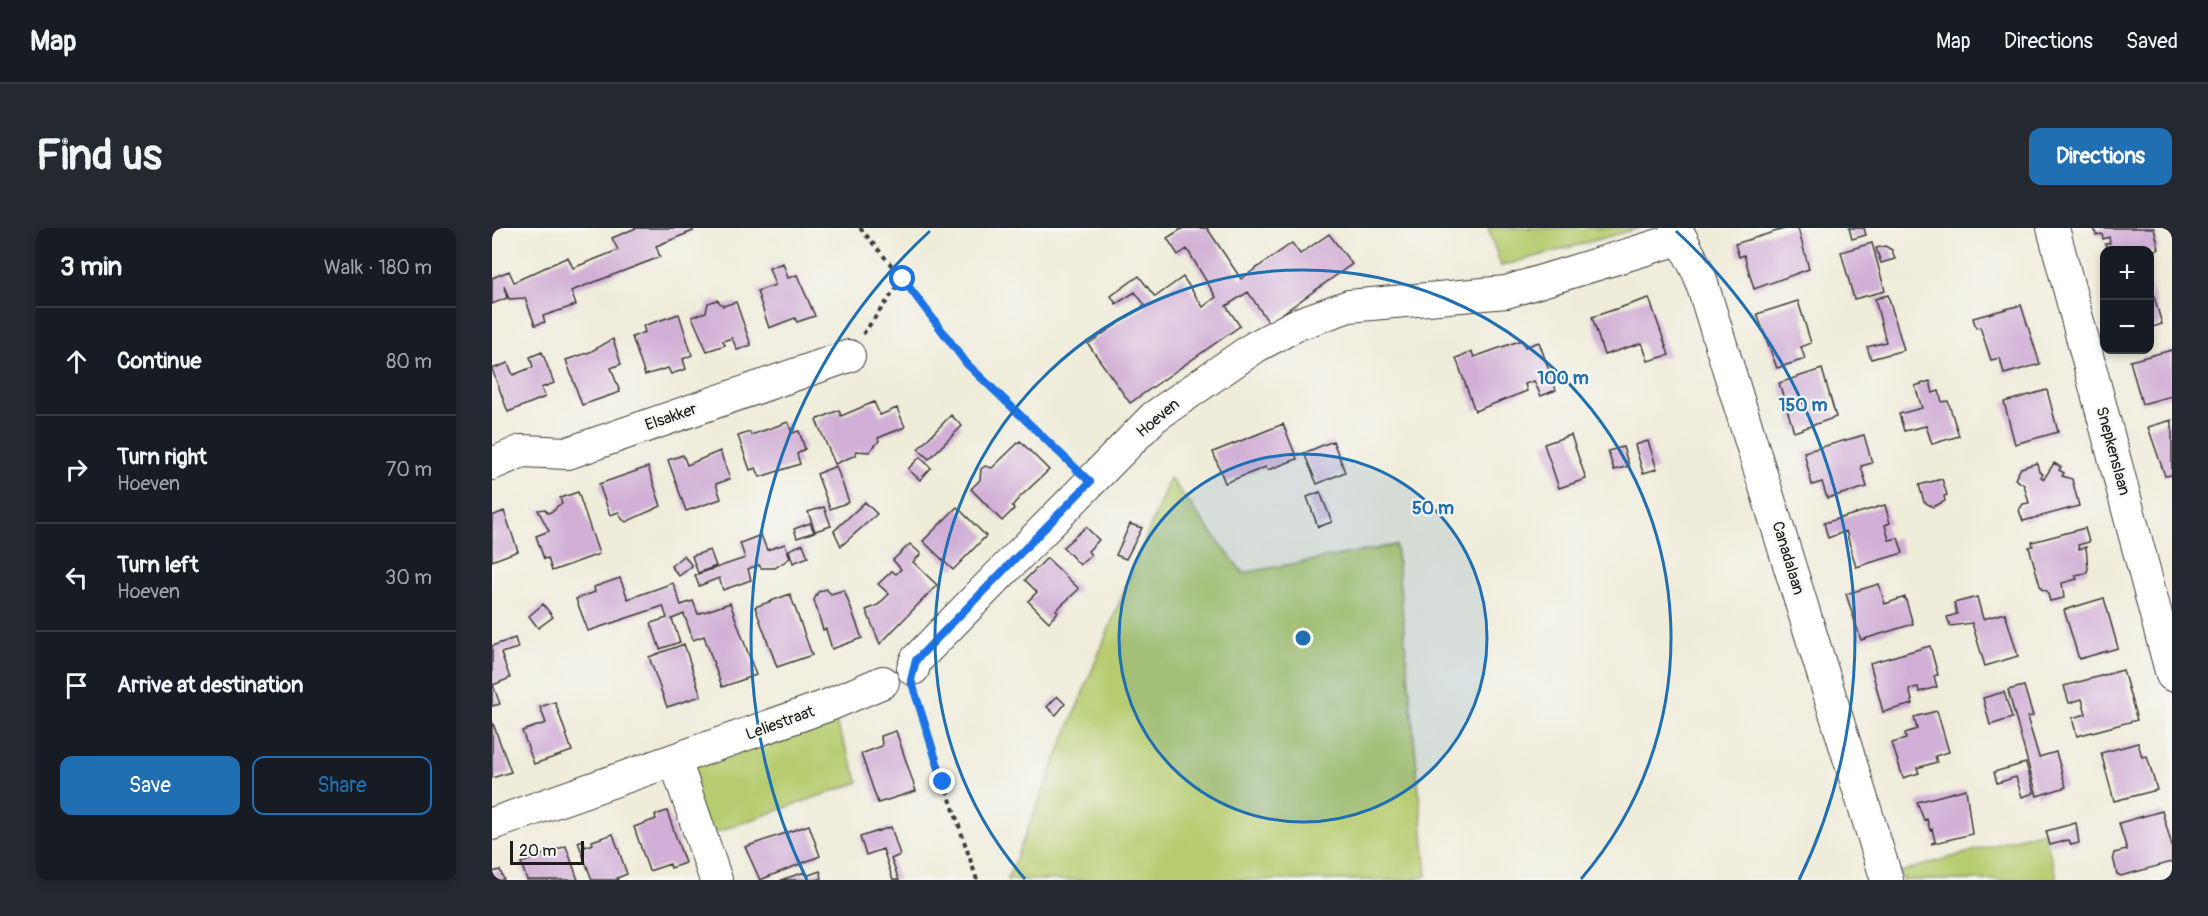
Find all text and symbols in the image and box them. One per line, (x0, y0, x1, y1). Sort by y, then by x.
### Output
text: Map (30, 24, 76, 59)
text: Map (1936, 28, 1971, 55)
text: Directions (2004, 28, 2093, 55)
text: Saved (2126, 28, 2178, 55)
button: Directions (2029, 128, 2172, 185)
text: Find us (36, 130, 162, 182)
map controls (2100, 246, 2154, 354)
button: + (2100, 246, 2154, 300)
text: 3 min (60, 251, 122, 283)
text: Walk · 180 m (324, 255, 432, 280)
route start (889, 265, 915, 291)
button: − (2100, 300, 2154, 354)
icon: ahead (60, 345, 93, 378)
text: Continue (117, 347, 201, 375)
text: 80 m (386, 349, 432, 374)
text: 100 m (1537, 367, 1589, 390)
street label: Hoeven (1132, 394, 1184, 442)
text: 150 m (1779, 394, 1828, 417)
street label: Elsakker (642, 399, 700, 435)
street label: Snepkenslaan (2092, 404, 2134, 498)
text: Turn right (117, 443, 207, 471)
icon: right (60, 453, 93, 486)
text: 70 m (386, 457, 432, 482)
text: Hoeven (117, 471, 180, 496)
text: 50 m (1412, 497, 1454, 520)
street label: Canadalaan (1767, 519, 1809, 597)
text: Turn left (117, 551, 199, 579)
icon: left (60, 561, 93, 594)
text: 30 m (385, 565, 432, 590)
text: Hoeven (117, 579, 180, 604)
centre of rings (1293, 628, 1313, 648)
icon: arrive (60, 669, 93, 702)
text: Arrive at destination (117, 671, 303, 699)
street label: Leliestraat (743, 701, 818, 745)
button: Save (60, 756, 240, 815)
button: Share (252, 756, 432, 815)
route end (929, 768, 955, 794)
scale bar (510, 838, 584, 866)
text: 20 m (519, 841, 557, 861)

